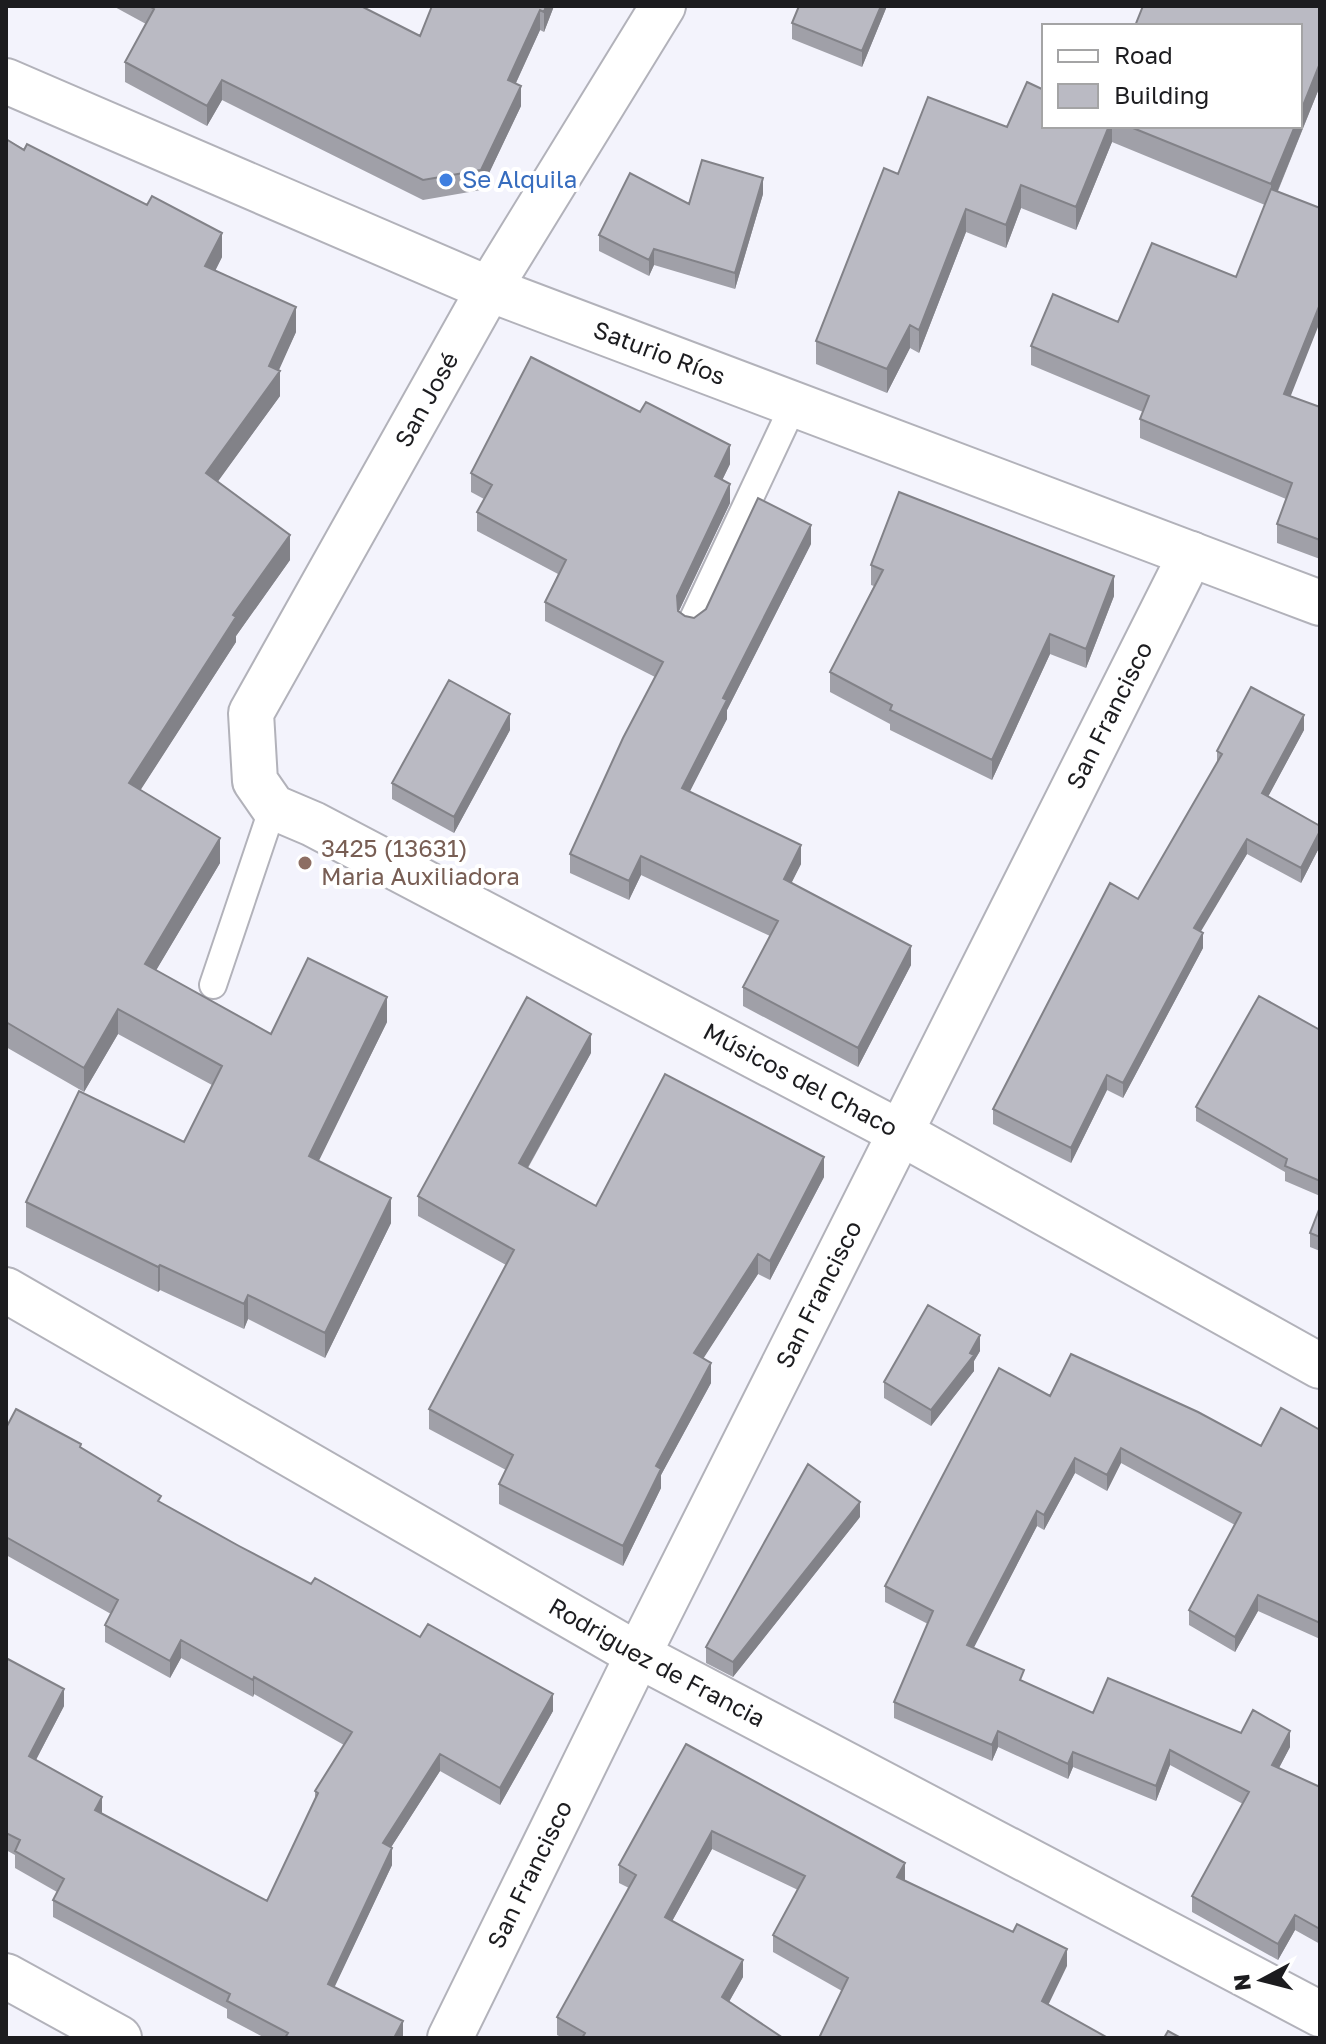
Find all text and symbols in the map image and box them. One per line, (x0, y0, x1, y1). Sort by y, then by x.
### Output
legend (1042, 24, 1302, 128)
text: Road (1114, 40, 1173, 69)
text: Building (1114, 80, 1209, 109)
place label: Se Alquila (462, 164, 577, 193)
marker: Se Alquila (437, 171, 455, 189)
street label: Saturio Ríos (590, 314, 730, 390)
street label: San José (388, 347, 464, 452)
street label: San Francisco (1059, 636, 1158, 793)
place label: 3425 (13631) Maria Auxiliadora (321, 833, 520, 890)
marker: 3425 (13631) Maria Auxiliadora (296, 854, 314, 872)
street label: Músicos del Chaco (699, 1016, 903, 1142)
street label: San Francisco (769, 1215, 867, 1372)
street label: Rodriguez de Francia (544, 1591, 770, 1732)
street label: San Francisco (480, 1795, 577, 1953)
north arrow (1222, 1940, 1302, 2020)
text: N (1227, 1973, 1256, 1992)

